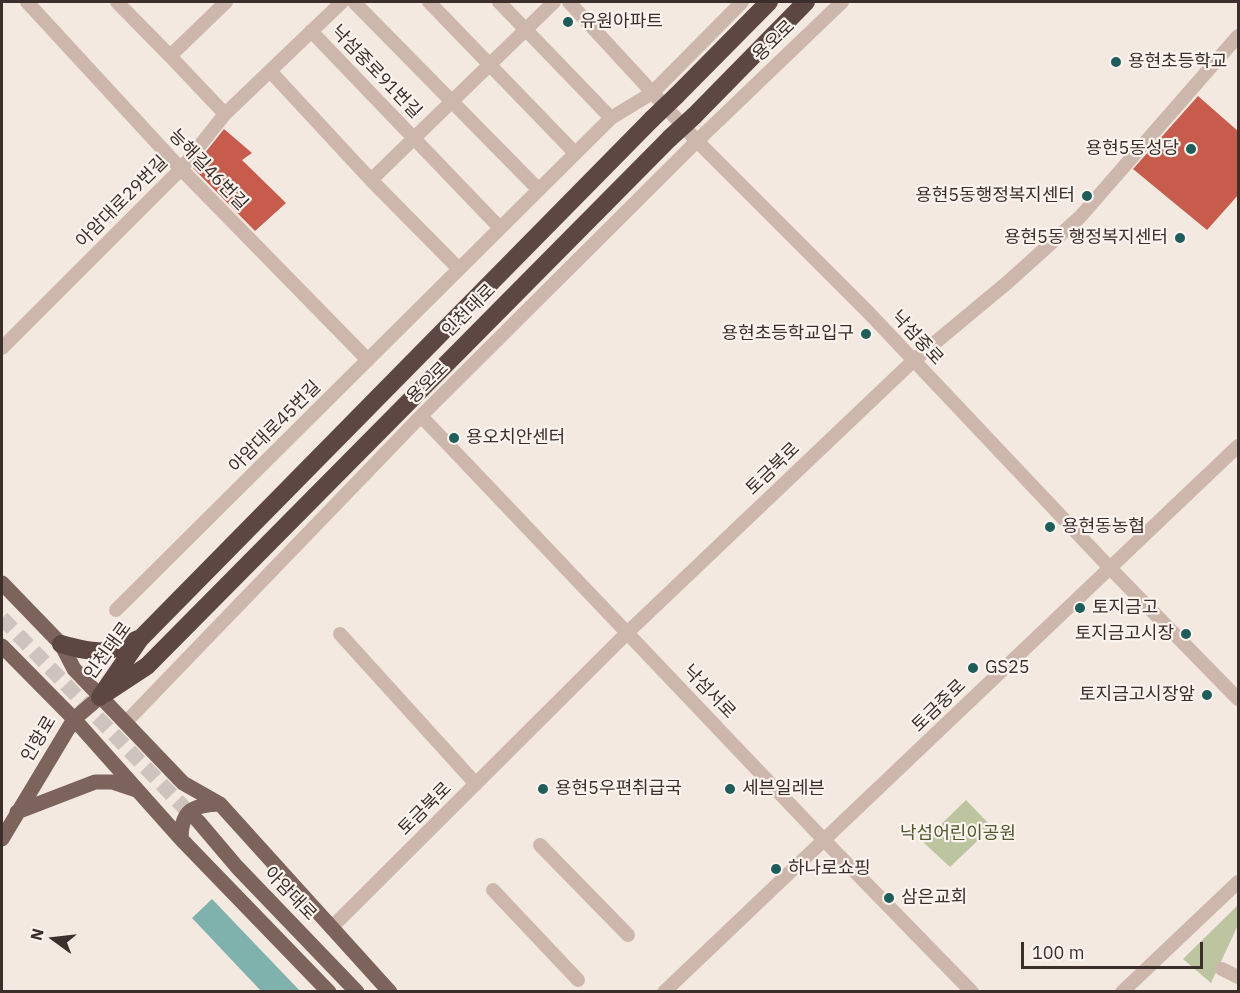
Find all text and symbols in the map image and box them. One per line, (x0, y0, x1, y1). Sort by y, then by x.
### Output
place label: 유원아파트 (580, 11, 663, 33)
marker: 유원아파트 (561, 15, 575, 29)
street label: 용오로 (749, 16, 799, 66)
street label: 낙섬중로91번길 (326, 21, 426, 123)
place label: 용현초등학교 (1128, 51, 1227, 73)
marker: 용현초등학교 (1109, 55, 1123, 69)
street label: 능해길46번길 (164, 125, 252, 215)
place label: 용현5동성당 (1085, 138, 1179, 160)
marker: 용현5동성당 (1184, 142, 1198, 156)
street label: 아암대로29번길 (72, 152, 172, 252)
place label: 용현5동행정복지센터 (915, 185, 1075, 207)
marker: 용현5동행정복지센터 (1080, 189, 1094, 203)
place label: 용현5동 행정복지센터 (1004, 227, 1168, 249)
marker: 용현5동 행정복지센터 (1173, 231, 1187, 245)
street label: 인천대로 (438, 280, 500, 342)
street label: 낙섬중로 (887, 306, 947, 370)
place label: 용현초등학교입구 (722, 323, 854, 345)
marker: 용현초등학교입구 (859, 327, 873, 341)
street label: 용오로 (403, 358, 453, 408)
street label: 아암대로45번길 (225, 377, 325, 477)
place label: 용오치안센터 (466, 427, 565, 449)
marker: 용오치안센터 (447, 431, 461, 445)
street label: 토금북로 (742, 438, 804, 500)
place label: 용현동농협 (1062, 516, 1145, 538)
marker: 용현동농협 (1043, 520, 1057, 534)
place label: 토지금고 (1092, 597, 1158, 619)
marker: 토지금고 (1073, 601, 1087, 615)
street label: 인천대로 (80, 618, 136, 684)
place label: 토지금고시장 (1075, 623, 1174, 645)
marker: 토지금고시장 (1179, 627, 1193, 641)
place label: GS25 (985, 657, 1030, 679)
street label: 낙섬서로 (678, 661, 740, 723)
marker: GS25 (966, 661, 980, 675)
street label: 토금중로 (908, 675, 970, 737)
place label: 토지금고시장앞 (1079, 684, 1195, 706)
marker: 토지금고시장앞 (1200, 688, 1214, 702)
street label: 인항로 (17, 712, 61, 766)
street label: 토금북로 (394, 778, 456, 840)
place label: 용현5우편취급국 (555, 778, 682, 800)
place label: 세븐일레븐 (742, 778, 825, 800)
marker: 용현5우편취급국 (536, 782, 550, 796)
marker: 세븐일레븐 (723, 782, 737, 796)
park label: 낙섬어린이공원 (900, 823, 1016, 845)
place label: 하나로쇼핑 (788, 858, 871, 880)
marker: 하나로쇼핑 (769, 862, 783, 876)
street label: 아암대로 (259, 863, 321, 925)
place label: 삼은교회 (901, 887, 967, 909)
marker: 삼은교회 (882, 891, 896, 905)
north arrow (24, 909, 84, 969)
text: N (25, 926, 48, 943)
scale bar (1024, 930, 1206, 968)
text: 100 m (1032, 941, 1084, 964)

